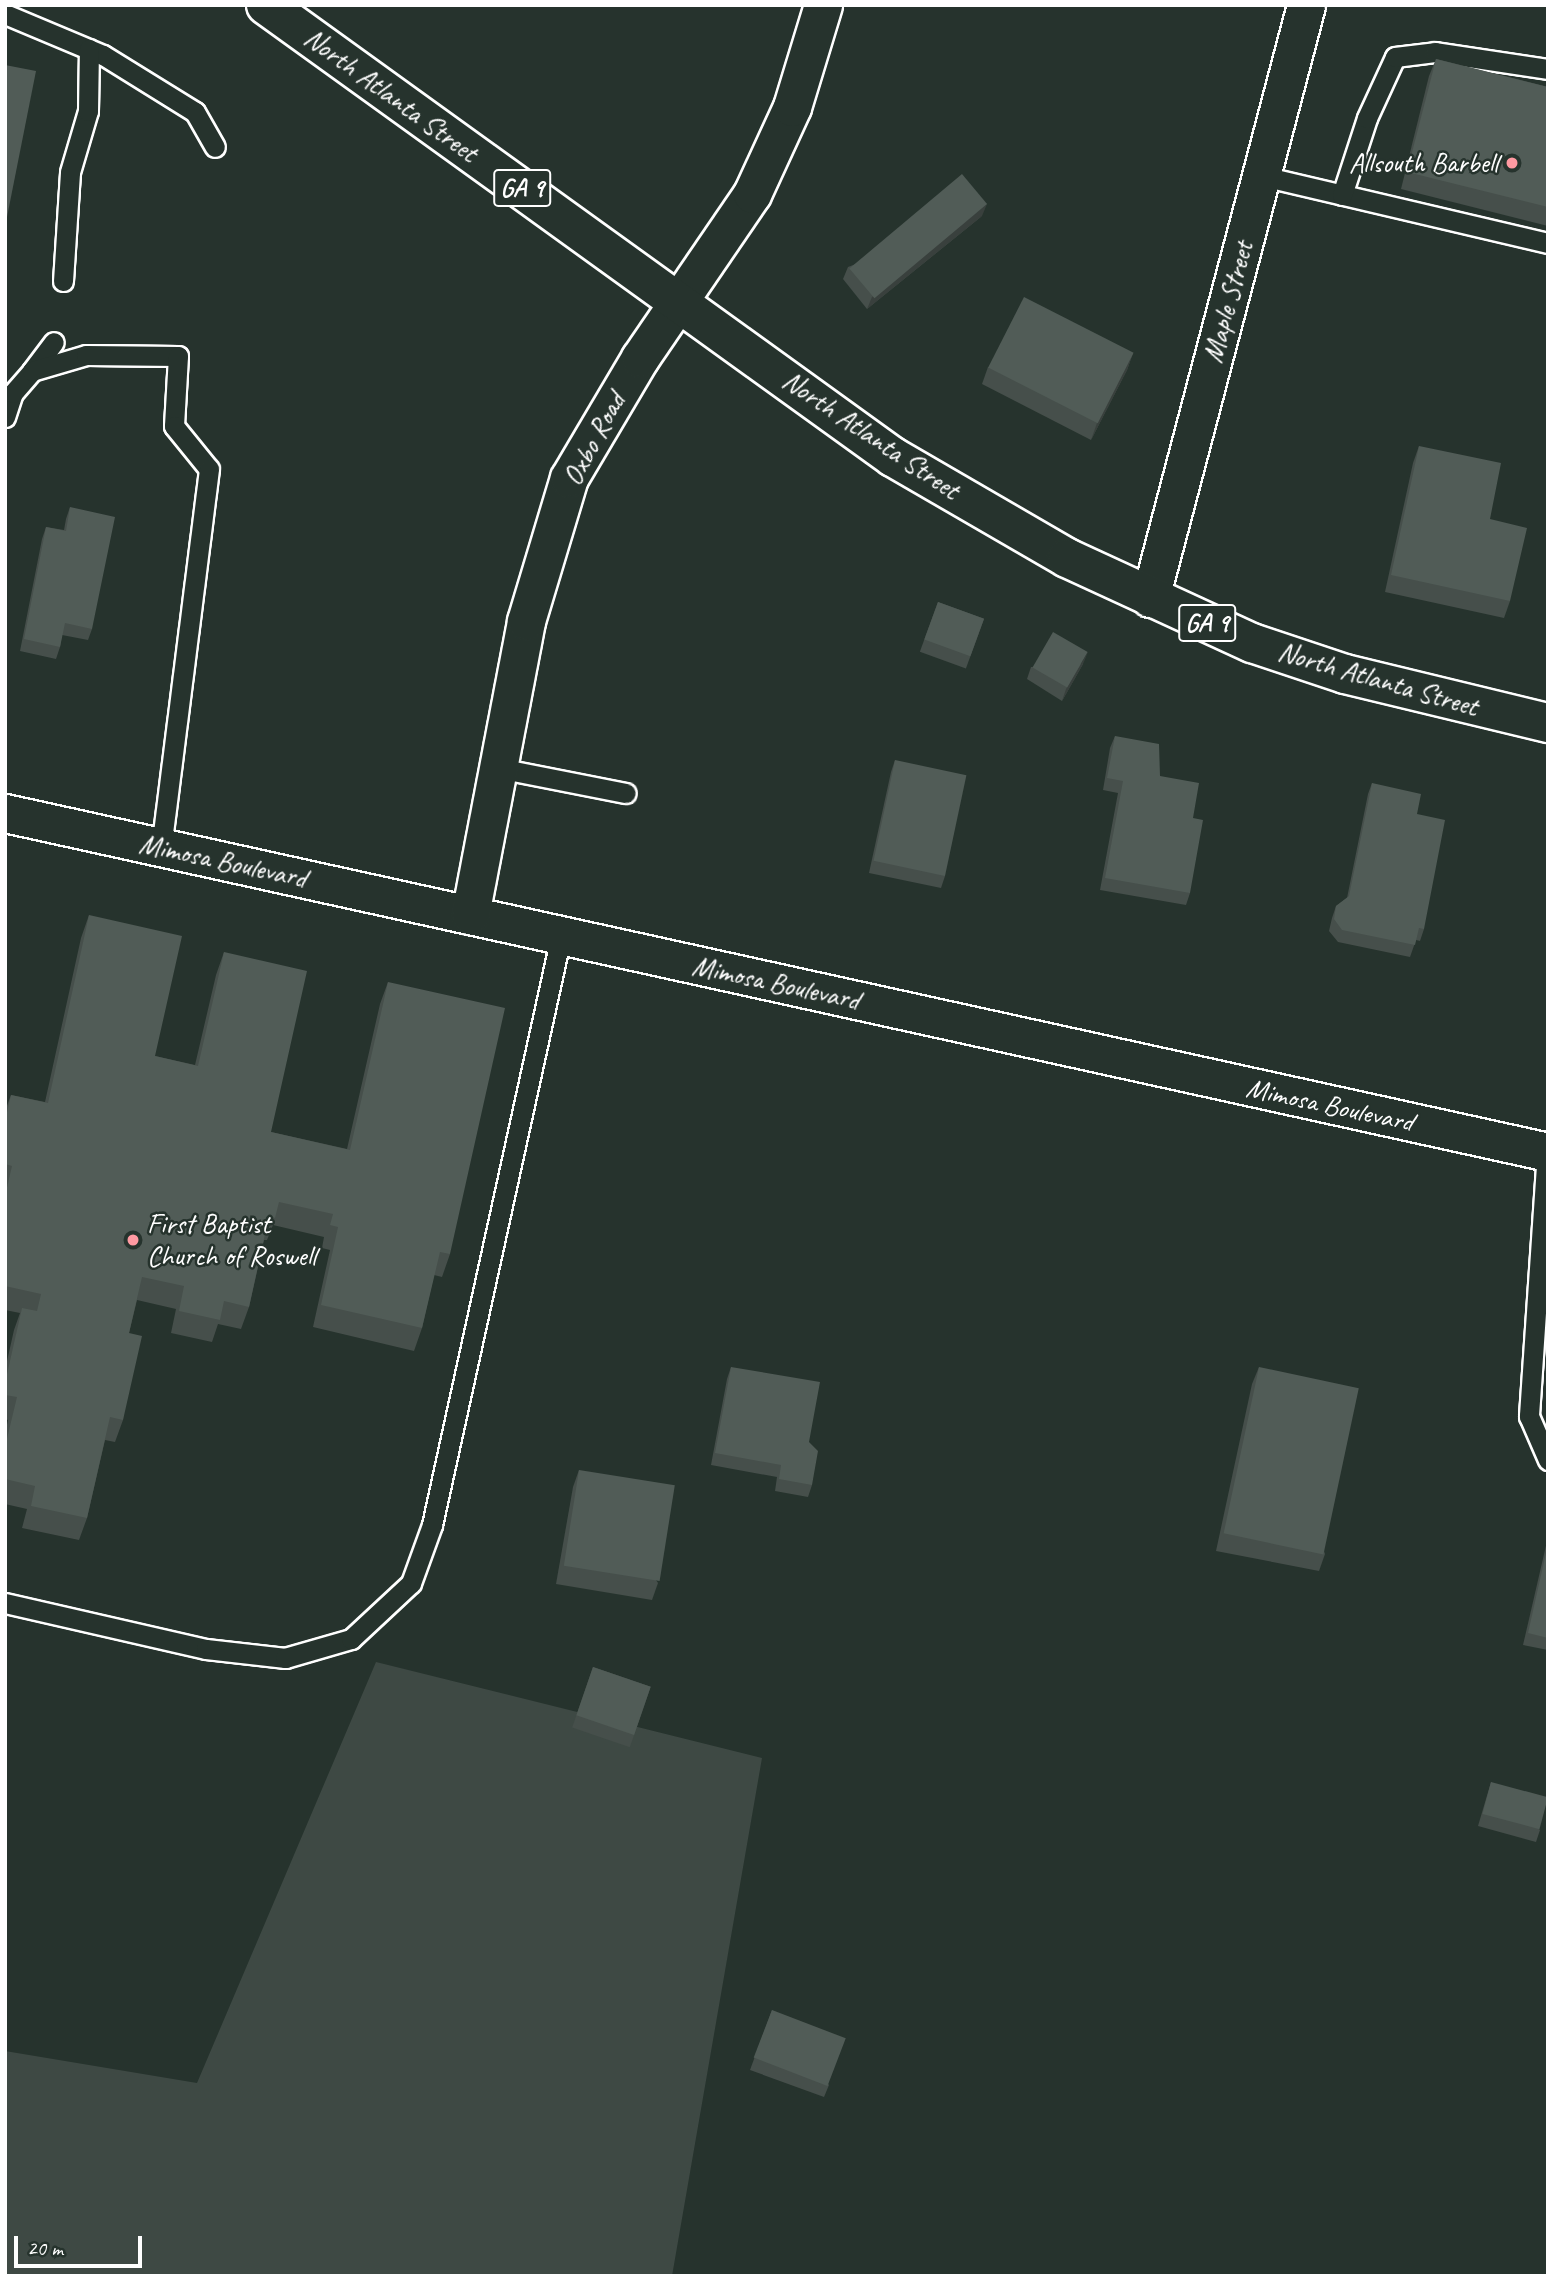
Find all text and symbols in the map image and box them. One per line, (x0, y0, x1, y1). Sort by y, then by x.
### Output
street label: North Atlanta Street (298, 21, 484, 169)
place label: Allsouth Barbell (1348, 146, 1498, 180)
marker: Allsouth Barbell (1504, 155, 1520, 171)
road number: GA 9 (492, 166, 552, 210)
street label: Maple Street (1196, 237, 1260, 367)
street label: North Atlanta Street (776, 363, 966, 507)
street label: Oxbo Road (556, 387, 632, 491)
road number: GA 9 (1177, 600, 1237, 646)
street label: North Atlanta Street (1274, 634, 1482, 724)
street label: Mimosa Boulevard (136, 827, 310, 895)
street label: Mimosa Boulevard (689, 949, 863, 1017)
street label: Mimosa Boulevard (1243, 1071, 1417, 1139)
place label: First Baptist Church of Roswell (147, 1207, 316, 1273)
marker: First Baptist Church of Roswell (125, 1232, 141, 1248)
scale bar (18, 2222, 145, 2266)
text: 20 m (27, 2235, 63, 2261)

